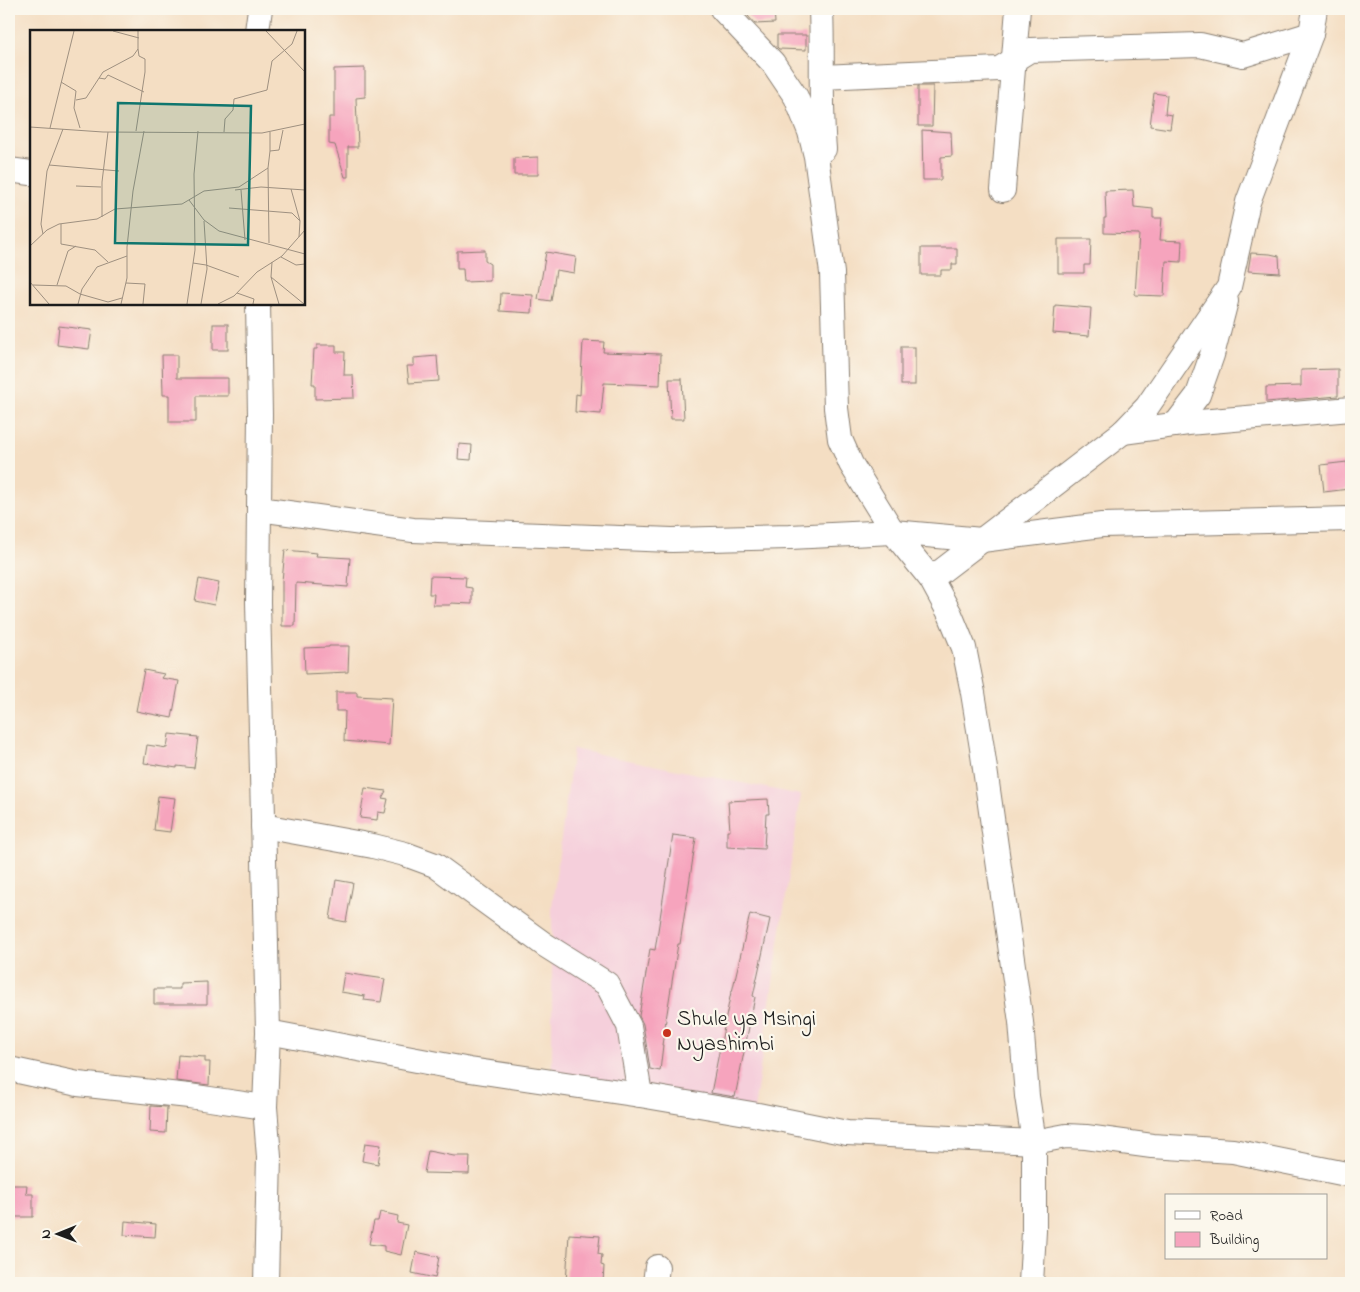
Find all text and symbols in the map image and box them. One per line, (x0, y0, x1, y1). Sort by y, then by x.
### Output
inset map (30, 30, 305, 305)
place label: Shule ya Msingi Nyashimbi (677, 1004, 816, 1062)
marker: Shule ya Msingi Nyashimbi (661, 1027, 673, 1039)
legend (1165, 1194, 1328, 1260)
text: Road (1210, 1205, 1243, 1227)
north arrow (32, 1210, 82, 1260)
text: N (36, 1229, 57, 1239)
text: Building (1209, 1229, 1259, 1252)

